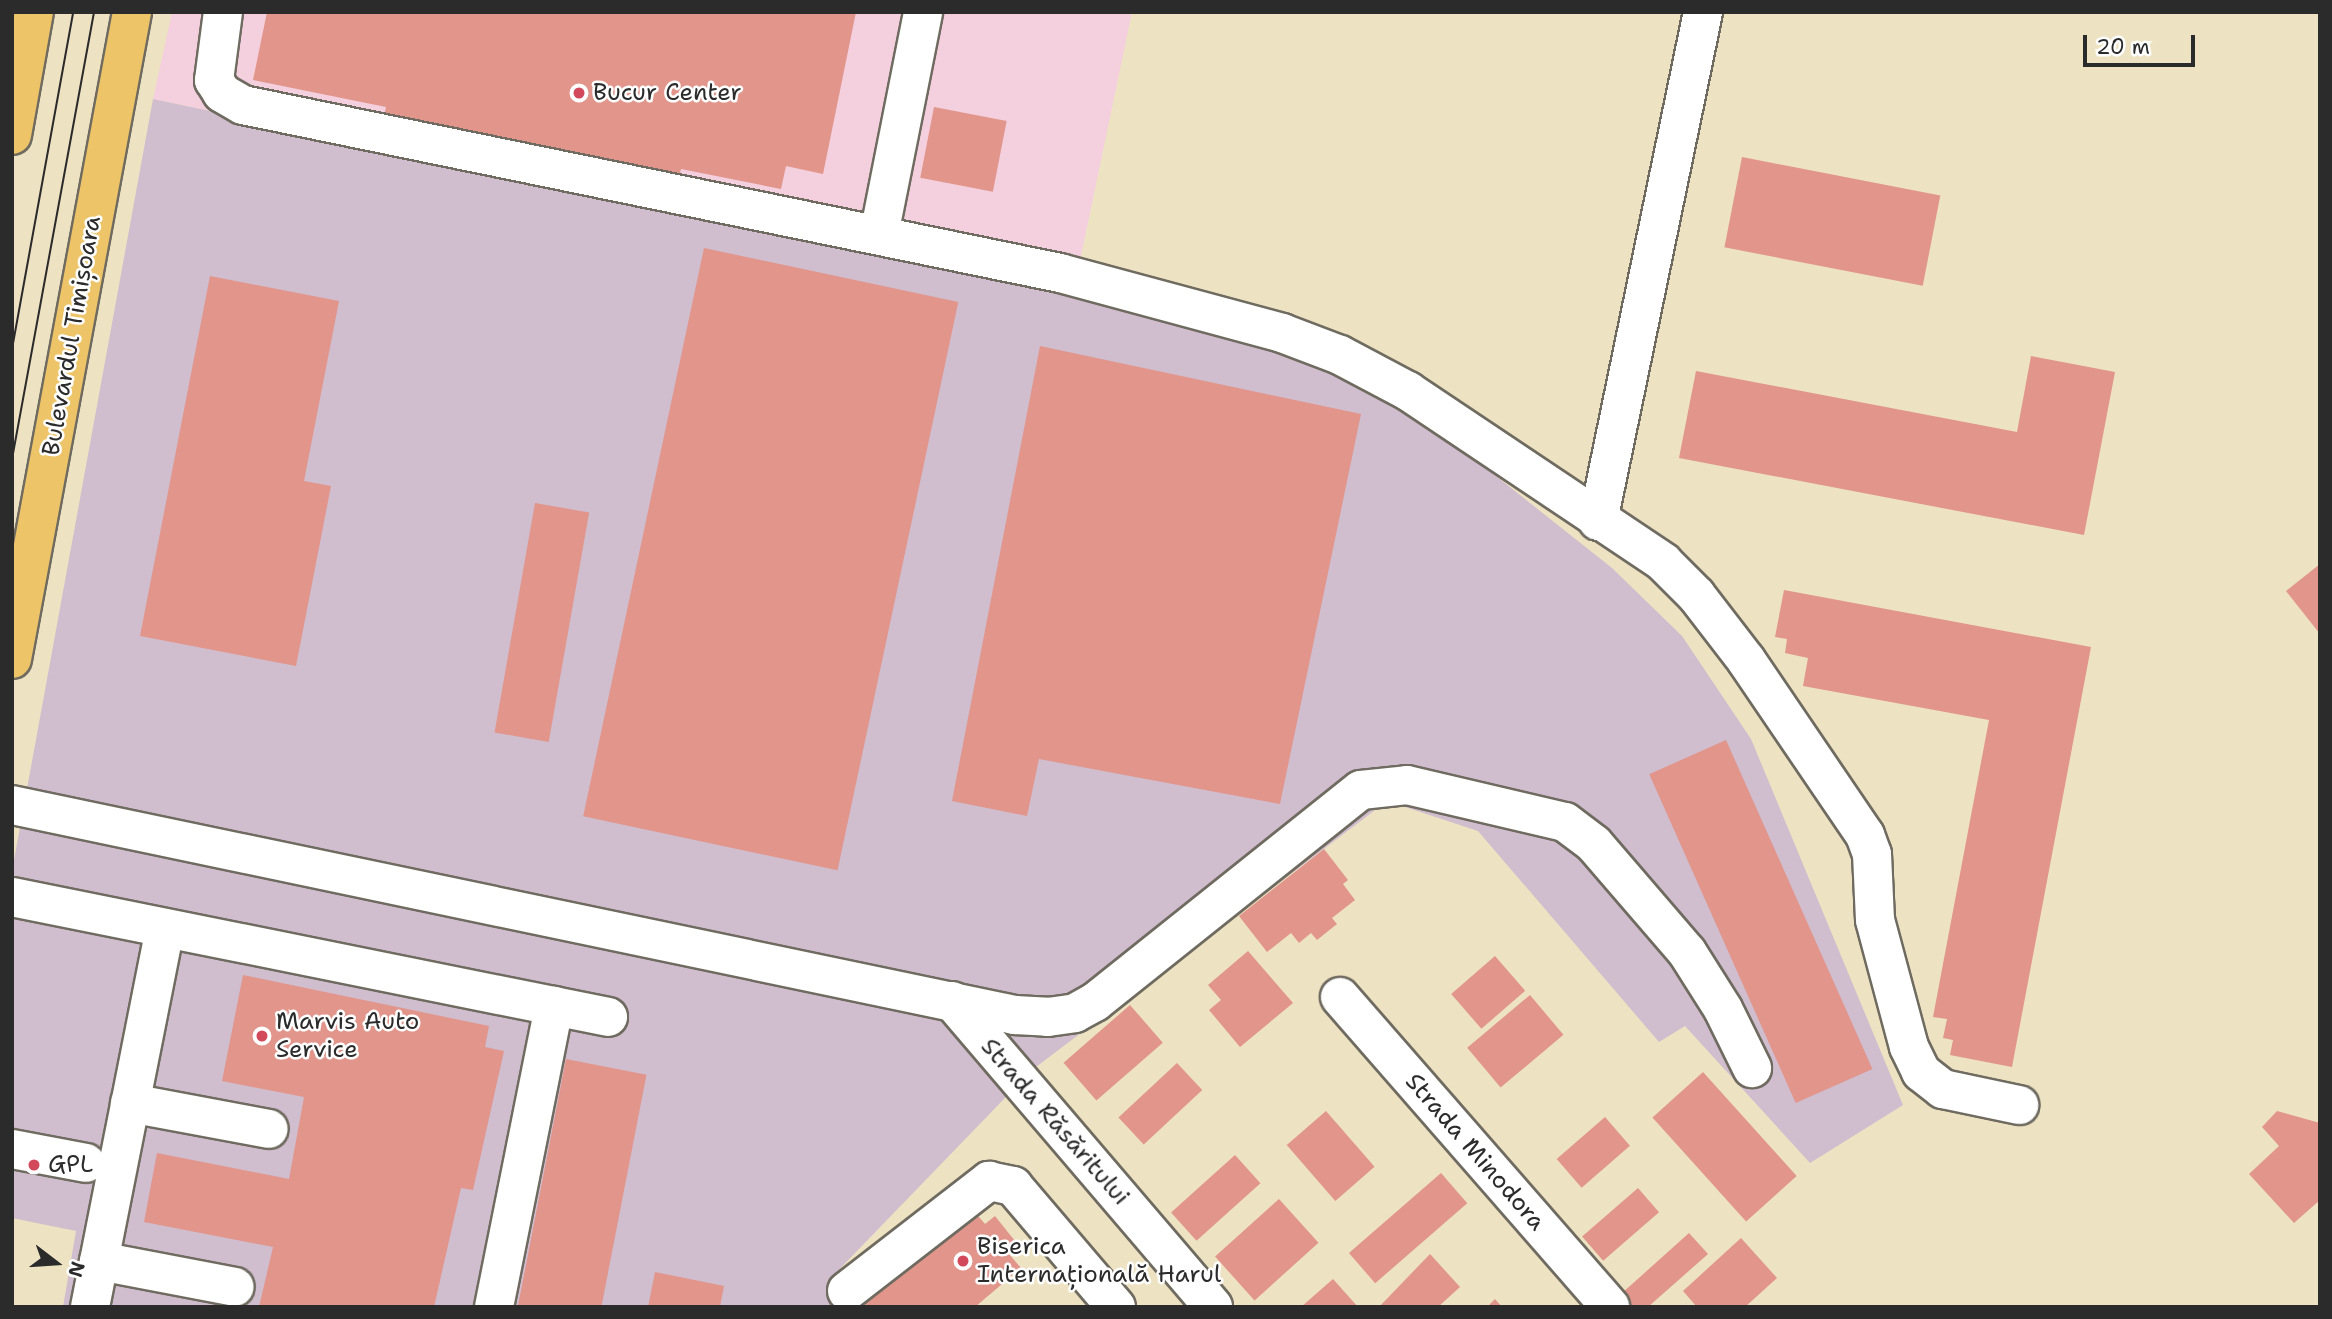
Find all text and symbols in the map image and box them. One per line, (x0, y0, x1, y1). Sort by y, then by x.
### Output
scale bar (2087, 21, 2199, 65)
text: 20 m (2096, 33, 2150, 61)
place label: Bucur Center (593, 79, 742, 107)
marker: Bucur Center (571, 85, 587, 101)
street label: Bulevardul Timișoara (37, 214, 107, 458)
place label: Marvis Auto Service (276, 1008, 419, 1064)
marker: Marvis Auto Service (254, 1028, 270, 1044)
street label: Strada Răsăritului (975, 1033, 1135, 1211)
street label: Strada Minodora (1399, 1068, 1551, 1236)
place label: GPL (48, 1151, 93, 1179)
marker: GPL (26, 1157, 42, 1173)
north arrow (21, 1228, 91, 1298)
place label: Biserica Internațională Harul (977, 1233, 1221, 1289)
marker: Biserica Internațională Harul (955, 1253, 971, 1269)
text: N (62, 1258, 91, 1280)

